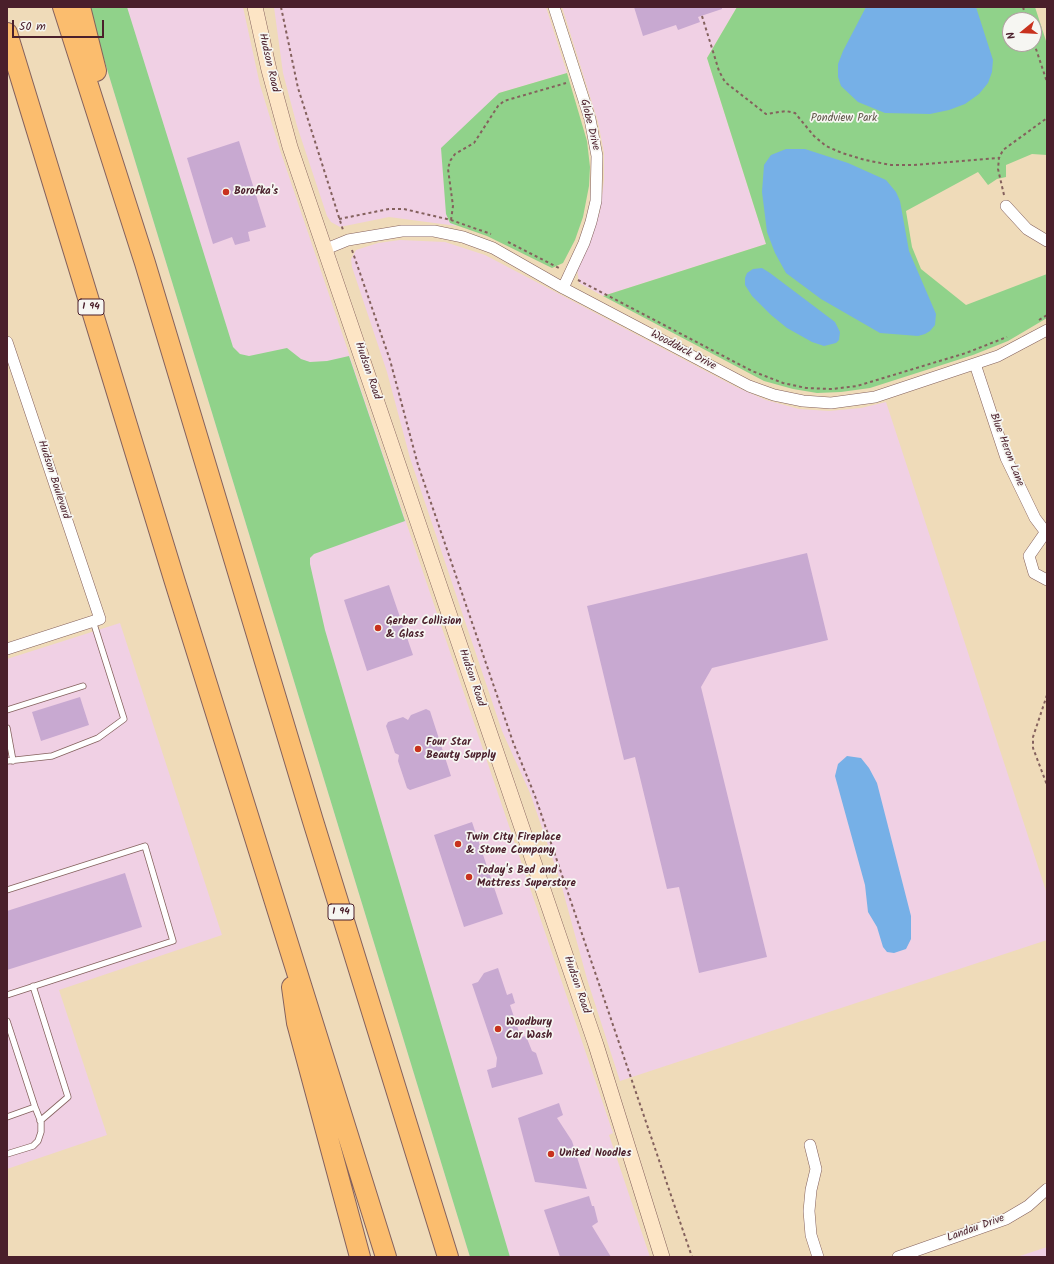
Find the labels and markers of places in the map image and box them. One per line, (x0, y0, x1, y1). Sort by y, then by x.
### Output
place label: Borofka's (234, 185, 278, 199)
marker: Borofka's (221, 187, 231, 197)
place label: Gerber Collision & Glass (386, 615, 461, 641)
marker: Gerber Collision & Glass (373, 623, 383, 633)
place label: Four Star Beauty Supply (426, 736, 496, 762)
marker: Four Star Beauty Supply (413, 744, 423, 754)
place label: Twin City Fireplace & Stone Company (466, 831, 561, 857)
marker: Twin City Fireplace & Stone Company (453, 839, 463, 849)
place label: Today's Bed and Mattress Superstore (477, 864, 576, 890)
marker: Today's Bed and Mattress Superstore (464, 872, 474, 882)
place label: Woodbury Car Wash (506, 1016, 552, 1042)
marker: Woodbury Car Wash (493, 1024, 503, 1034)
place label: United Noodles (559, 1147, 631, 1161)
marker: United Noodles (546, 1149, 556, 1159)

